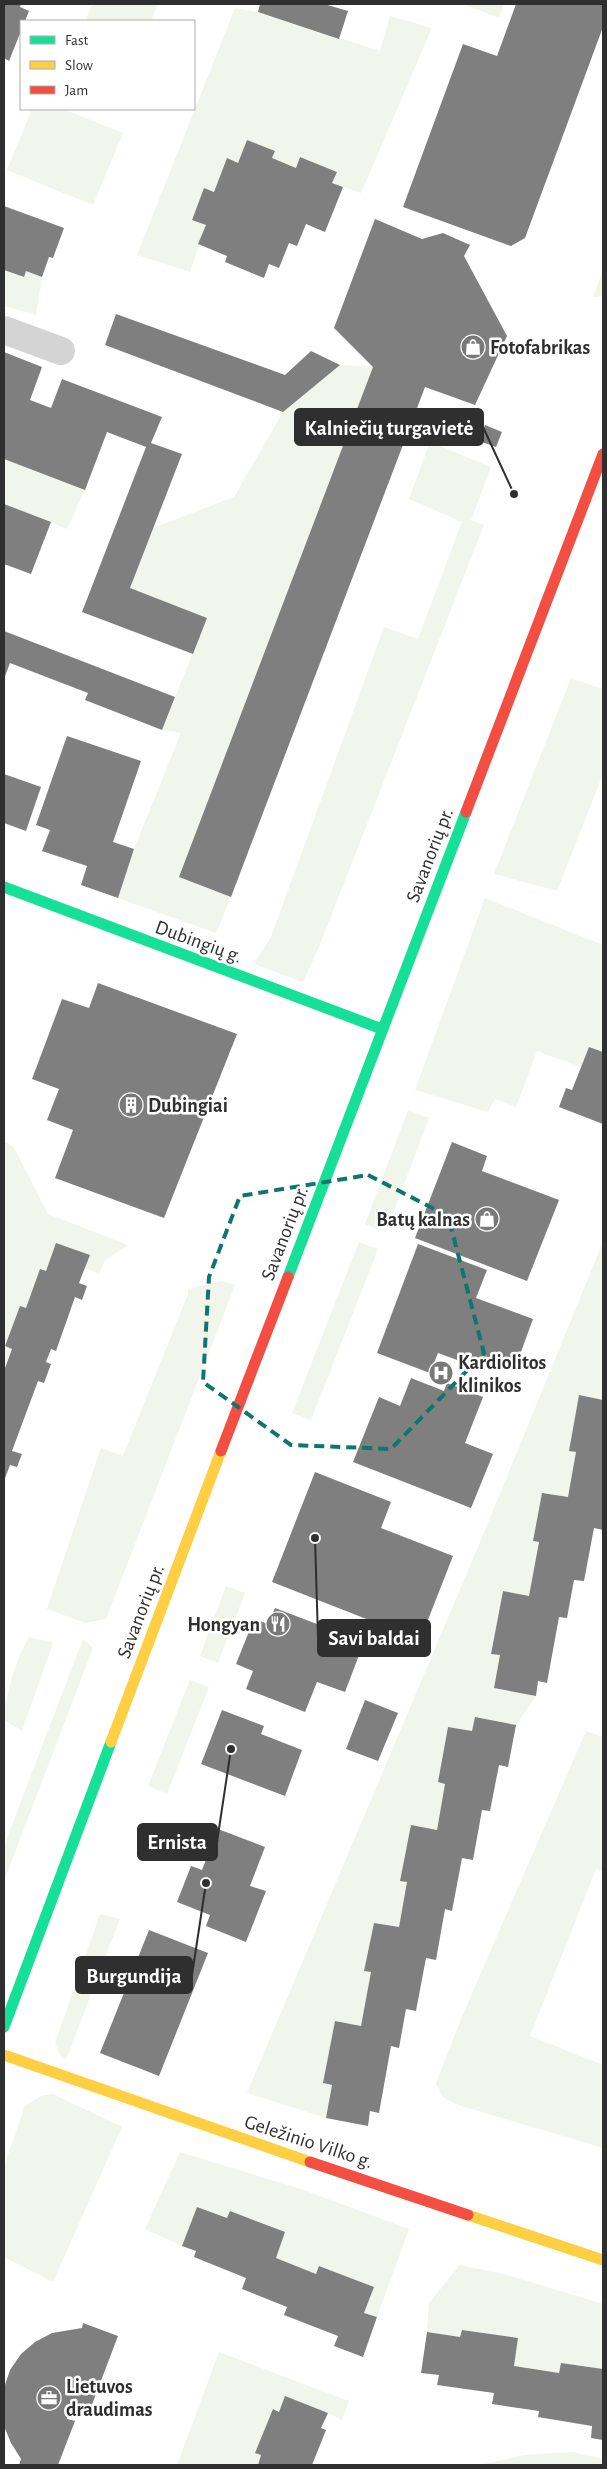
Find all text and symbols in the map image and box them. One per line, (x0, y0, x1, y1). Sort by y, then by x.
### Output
legend (20, 20, 195, 110)
text: Fast (65, 33, 89, 48)
text: Slow (65, 58, 93, 73)
text: Jam (65, 83, 88, 98)
shop icon: Fotofabrikas (460, 334, 486, 360)
place label: Fotofabrikas (490, 338, 590, 358)
callout: Kalniečių turgavietė (295, 409, 483, 445)
text: Kalniečių turgavietė (305, 418, 474, 439)
street label: Savanorių pr. (403, 805, 457, 905)
street label: Dubingių g. (152, 917, 245, 967)
building icon: Dubingiai (118, 1092, 144, 1118)
place label: Dubingiai (148, 1096, 228, 1116)
street label: Savanorių pr. (258, 1183, 312, 1283)
shop icon: Batų kalnas (474, 1206, 500, 1232)
place label: Batų kalnas (376, 1210, 470, 1230)
place label: Kardiolitos klinikos (458, 1353, 547, 1396)
hospital icon: Kardiolitos klinikos (428, 1360, 454, 1386)
street label: Savanorių pr. (114, 1561, 168, 1661)
restaurant icon: Hongyan (265, 1611, 291, 1637)
place label: Hongyan (187, 1615, 260, 1635)
callout: Savi baldai (318, 1620, 430, 1656)
text: Savi baldai (328, 1628, 420, 1649)
callout: Ernista (138, 1824, 217, 1860)
text: Ernista (147, 1832, 207, 1853)
callout: Burgundija (76, 1957, 192, 1993)
text: Burgundija (86, 1966, 182, 1987)
street label: Geležinio Vilko g. (242, 2112, 375, 2172)
place label: Lietuvos draudimas (66, 2377, 153, 2420)
office icon: Lietuvos draudimas (36, 2385, 62, 2411)

